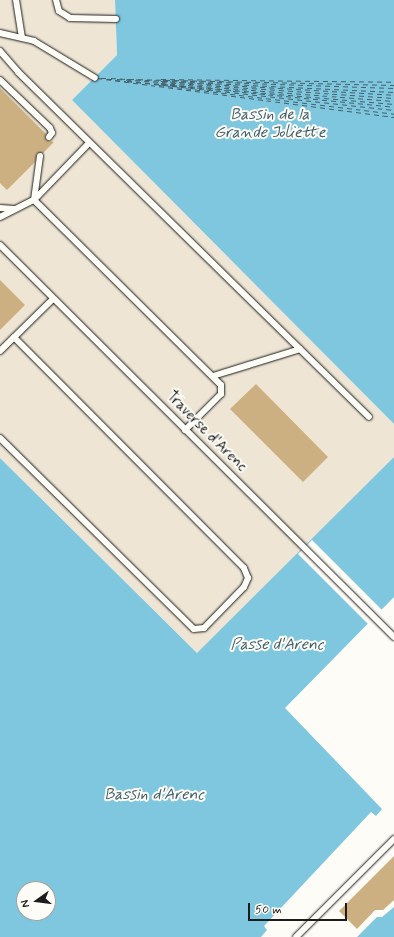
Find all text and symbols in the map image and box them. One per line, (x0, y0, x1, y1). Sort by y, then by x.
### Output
water label: Bassin de la Grande Joliette (213, 105, 327, 143)
street label: Traverse d'Arenc (162, 388, 250, 476)
water label: Passe d'Arenc (231, 635, 323, 655)
water label: Bassin d'Arenc (105, 785, 203, 805)
north arrow (16, 881, 56, 921)
scale bar (250, 895, 349, 921)
text: N (18, 898, 33, 909)
text: 50 m (255, 902, 282, 918)

